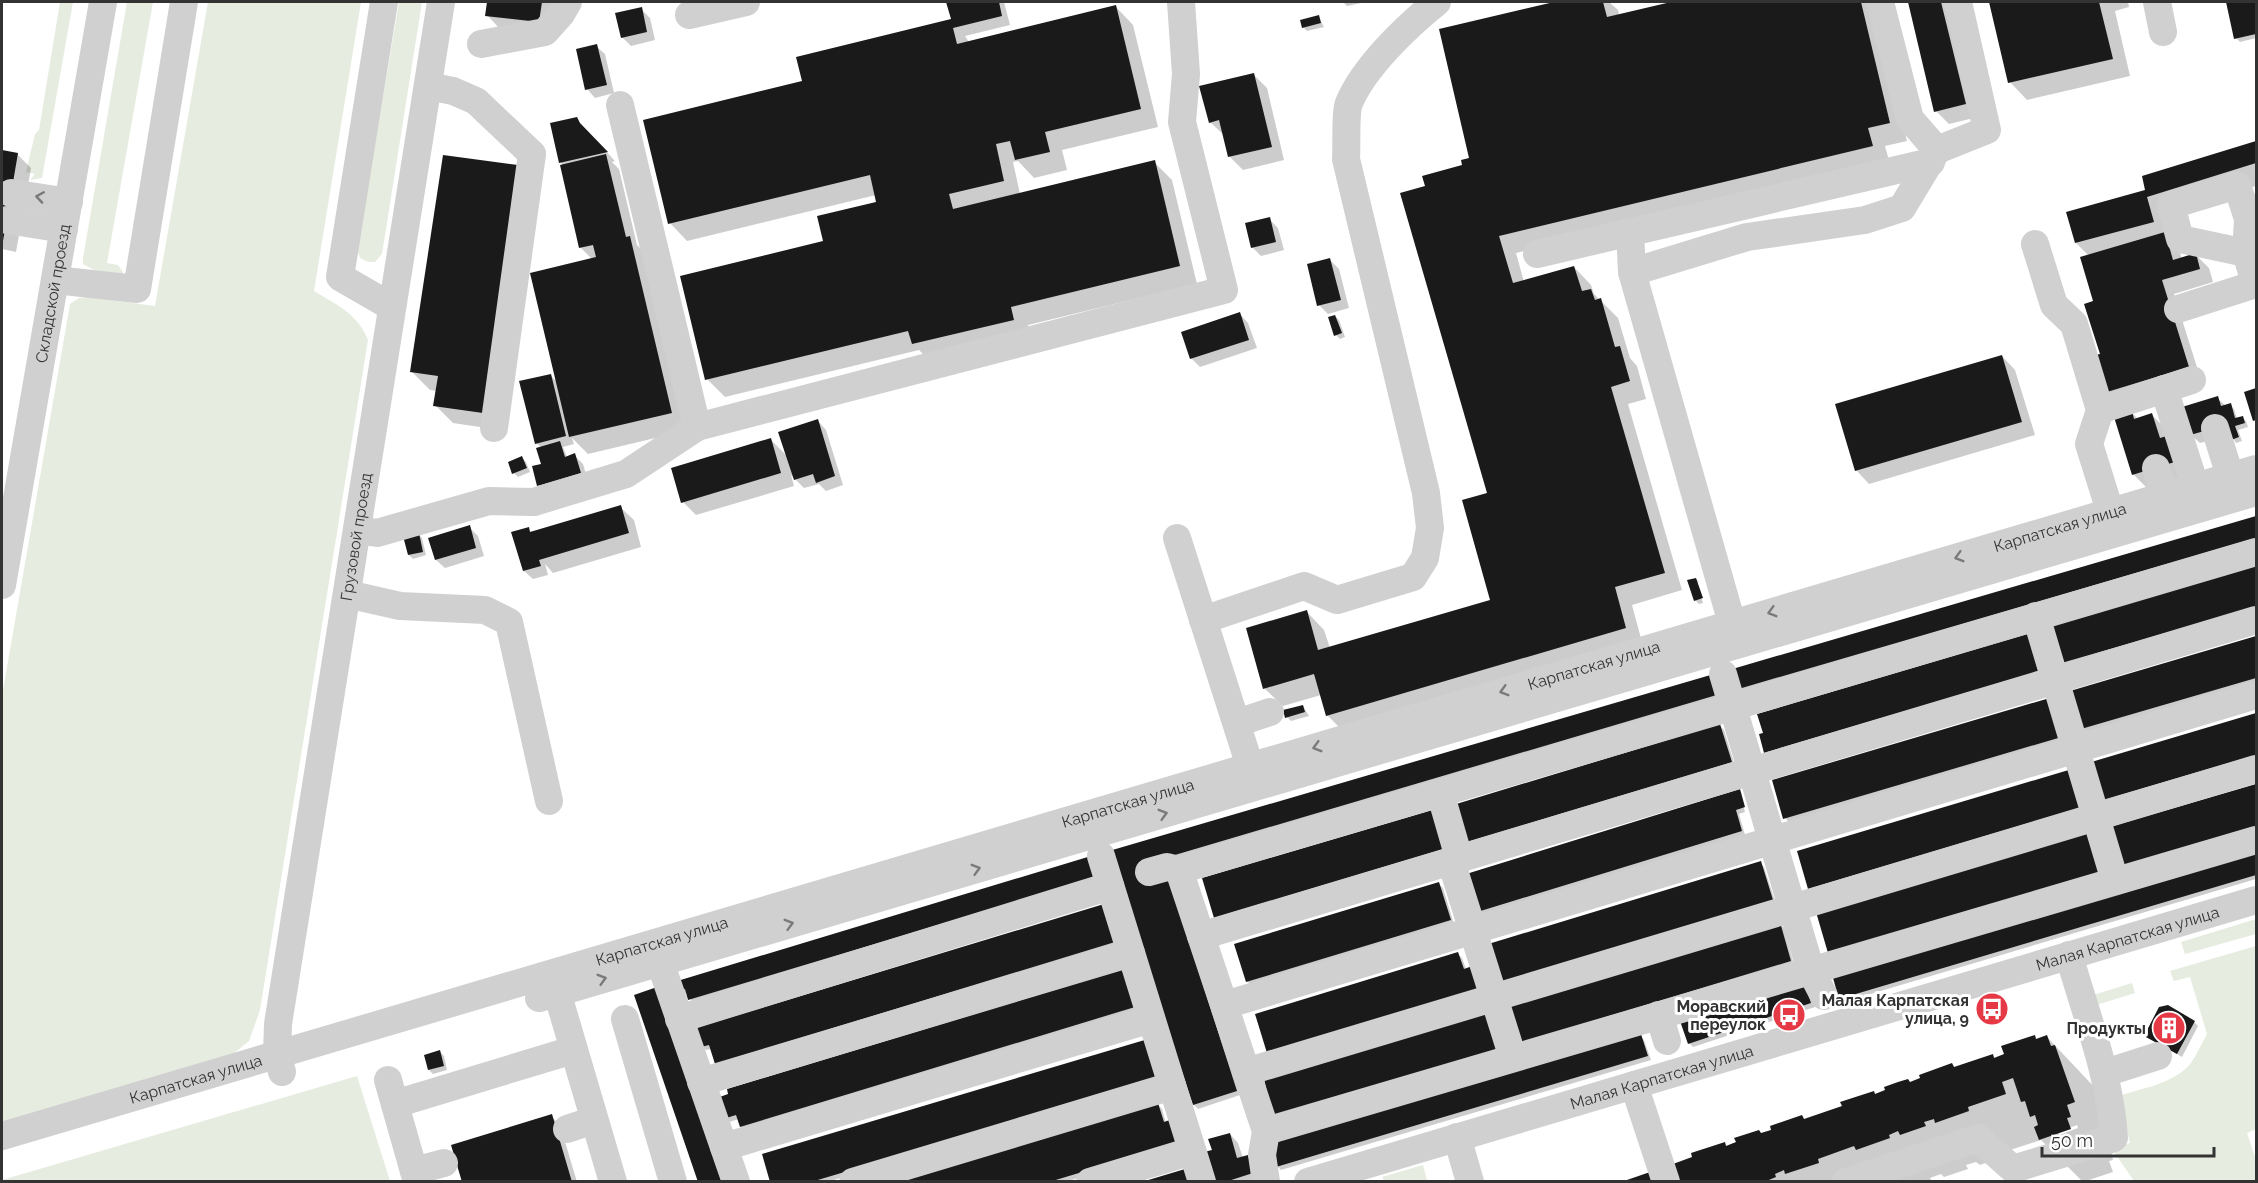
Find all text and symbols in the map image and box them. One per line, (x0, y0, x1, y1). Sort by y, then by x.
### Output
one-way arrow (35, 192, 45, 204)
street label: Складской проезд (31, 222, 74, 364)
street label: Грузовой проезд (336, 471, 375, 602)
street label: Карпатская улица (1991, 498, 2128, 556)
one-way arrow (1954, 550, 1965, 562)
one-way arrow (1767, 605, 1778, 617)
street label: Карпатская улица (1525, 636, 1662, 694)
one-way arrow (1499, 684, 1510, 696)
one-way arrow (1312, 740, 1323, 752)
street label: Карпатская улица (1059, 774, 1196, 831)
one-way arrow (1157, 809, 1168, 821)
one-way arrow (970, 864, 981, 876)
street label: Малая Карпатская улица (2034, 902, 2221, 974)
street label: Карпатская улица (593, 912, 730, 969)
one-way arrow (783, 919, 794, 931)
one-way arrow (596, 974, 607, 986)
place label: Малая Карпатская улица, 9 (1822, 991, 1969, 1028)
bus stop icon: Малая Карпатская улица, 9 (1974, 991, 2010, 1027)
place label: Моравский переулок (1676, 997, 1766, 1034)
bus stop icon: Моравский переулок (1771, 997, 1807, 1033)
building icon: Продукты (2151, 1010, 2187, 1046)
place label: Продукты (2066, 1019, 2146, 1038)
street label: Малая Карпатская улица (1568, 1041, 1756, 1113)
street label: Карпатская улица (127, 1050, 264, 1107)
scale bar (2042, 1120, 2214, 1158)
text: 50 m (2051, 1130, 2093, 1151)

